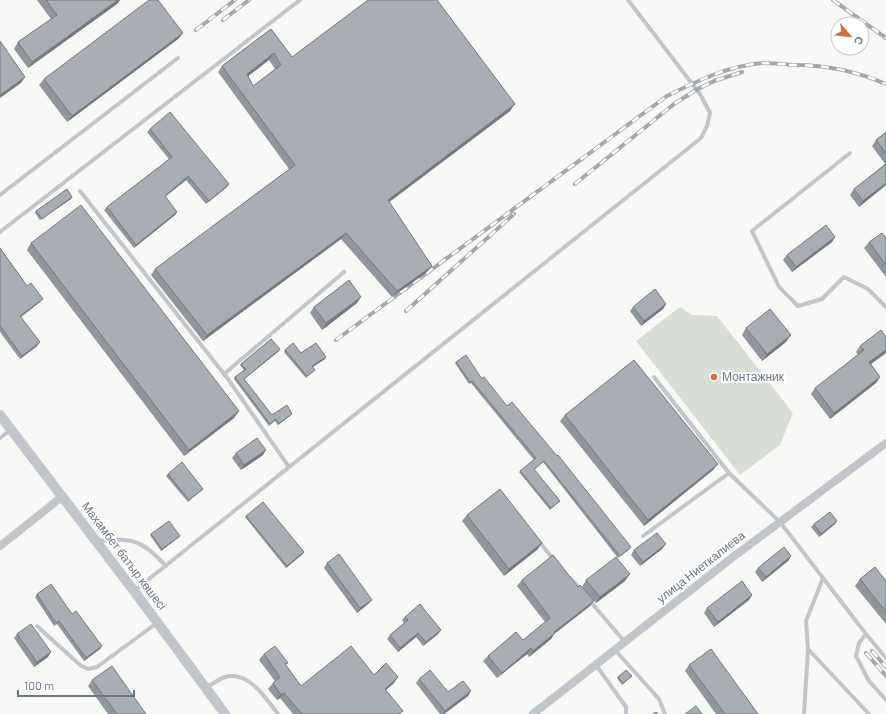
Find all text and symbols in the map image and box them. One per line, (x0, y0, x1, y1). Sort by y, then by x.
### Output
north arrow (830, 16, 870, 56)
text: С (852, 34, 867, 48)
place label: Монтажник (722, 369, 785, 383)
marker: Монтажник (709, 372, 719, 382)
street label: Махамбет батыр көшесі (79, 499, 170, 613)
street label: улица Ниеткалиева (654, 527, 748, 606)
scale bar (18, 672, 134, 698)
text: 100 m (24, 678, 54, 692)

